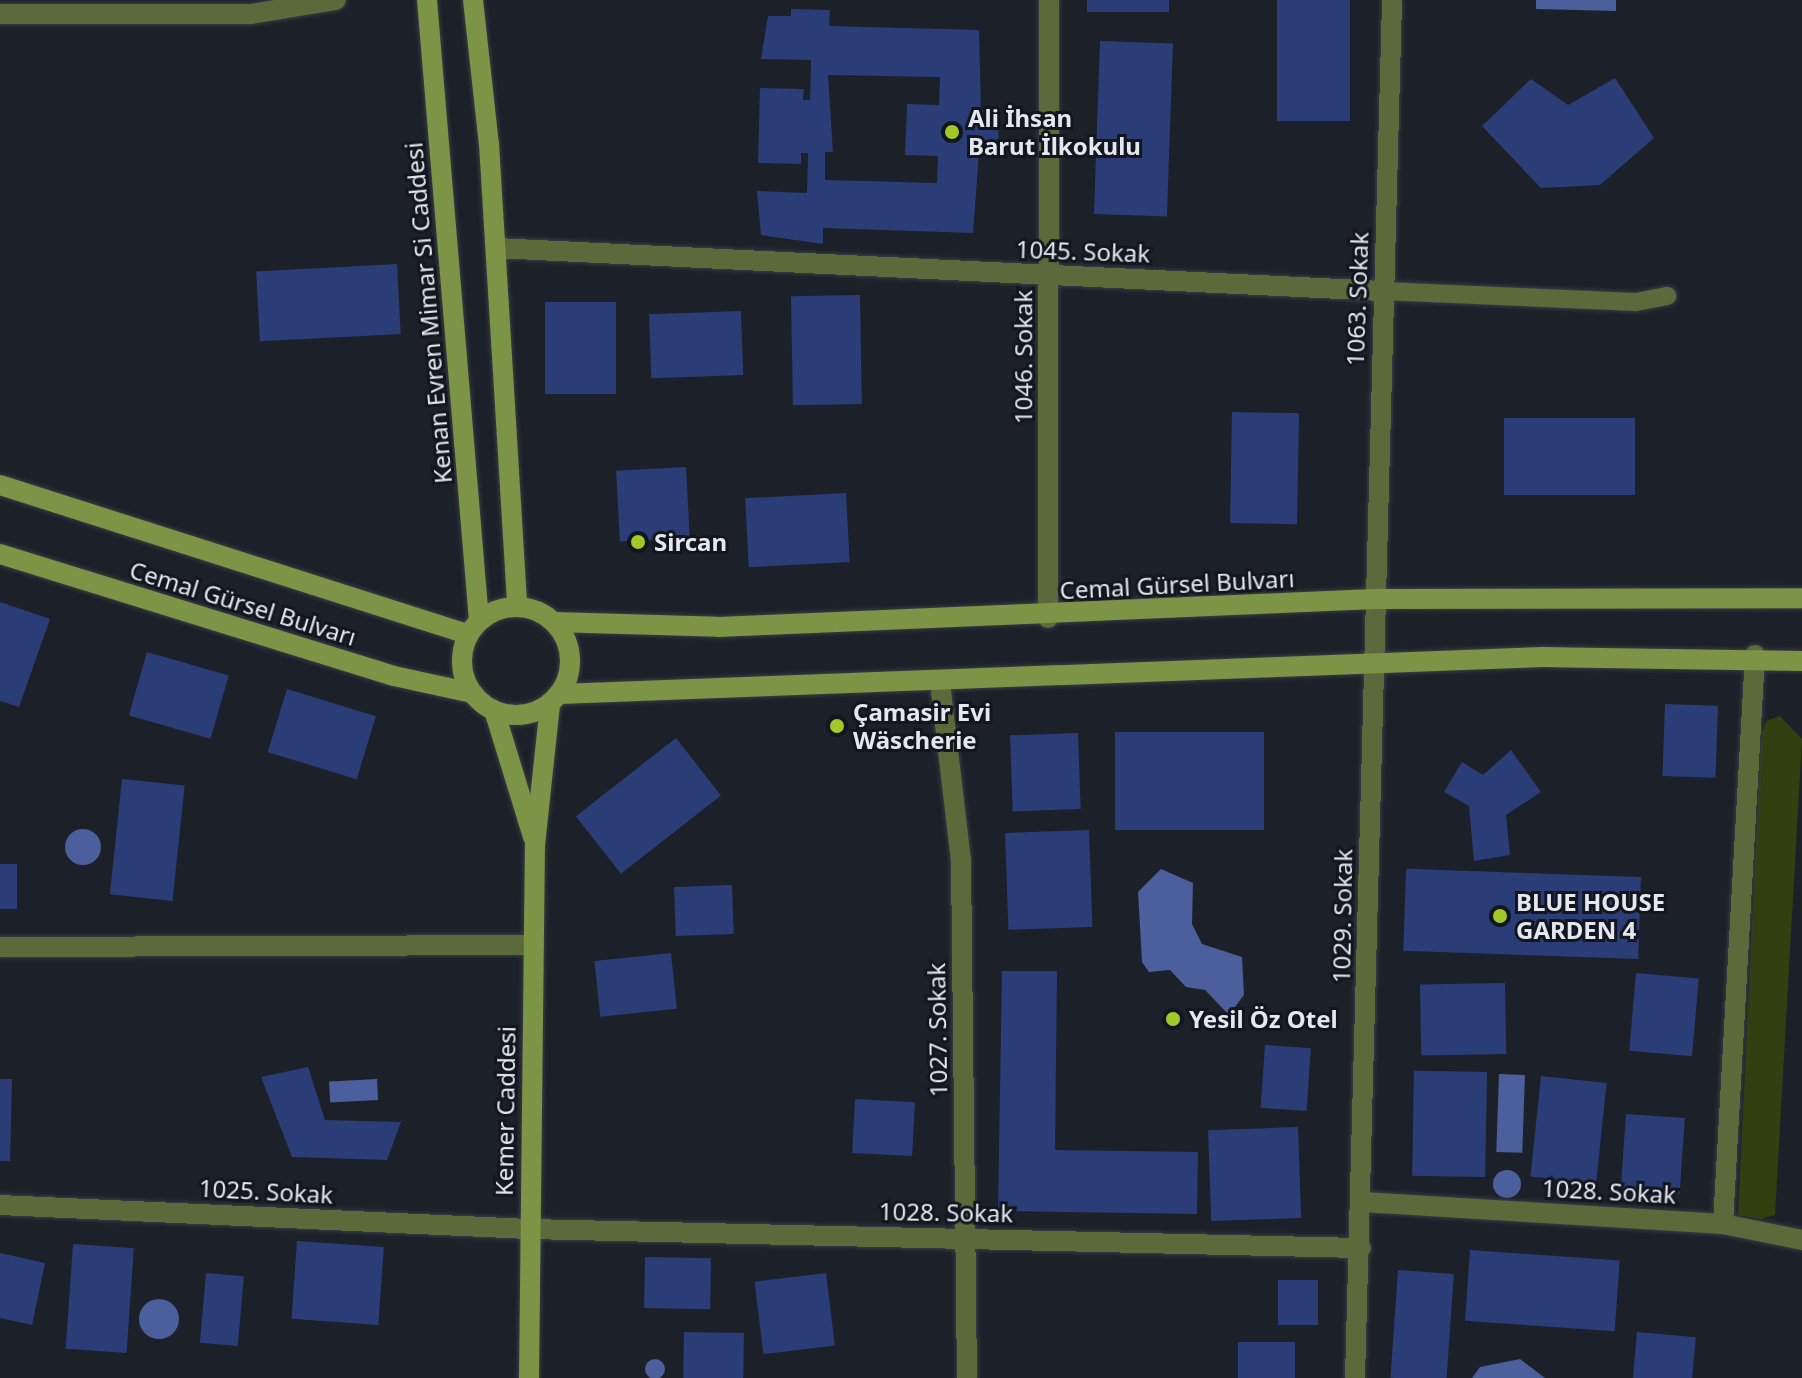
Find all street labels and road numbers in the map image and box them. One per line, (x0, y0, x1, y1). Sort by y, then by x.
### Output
street label: Kenan Evren Mimar Si Caddesi (399, 141, 457, 485)
street label: 1063. Sokak (1340, 231, 1374, 367)
street label: 1045. Sokak (1015, 234, 1151, 268)
street label: 1046. Sokak (1009, 290, 1037, 424)
street label: Cemal Gürsel Bulvarı (126, 555, 360, 651)
street label: Cemal Gürsel Bulvarı (1059, 563, 1295, 605)
street label: 1029. Sokak (1326, 849, 1358, 983)
street label: 1027. Sokak (921, 963, 953, 1097)
street label: Kemer Caddesi (489, 1026, 521, 1196)
street label: 1025. Sokak (198, 1173, 334, 1209)
street label: 1028. Sokak (1541, 1173, 1677, 1209)
street label: 1028. Sokak (879, 1196, 1013, 1228)

